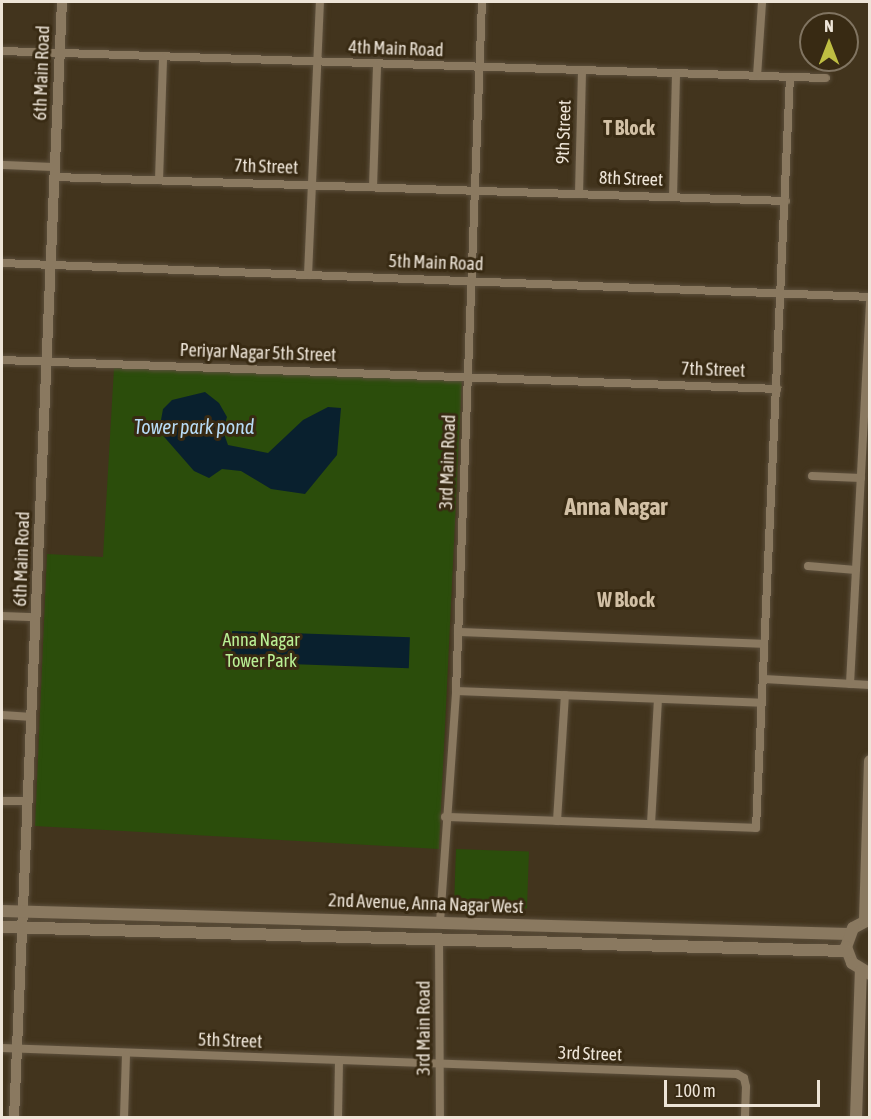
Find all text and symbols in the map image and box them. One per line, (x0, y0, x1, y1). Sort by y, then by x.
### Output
north arrow (799, 12, 859, 72)
text: N (824, 17, 834, 35)
street label: 6th Main Road (30, 25, 54, 121)
street label: 4th Main Road (348, 37, 444, 61)
street label: 9th Street (552, 99, 576, 165)
district label: T Block (603, 115, 655, 139)
street label: 7th Street (233, 155, 299, 179)
street label: 8th Street (598, 167, 664, 191)
street label: 5th Main Road (388, 251, 484, 275)
street label: Periyar Nagar 5th Street (179, 339, 337, 367)
street label: 7th Street (680, 358, 746, 382)
water label: Tower park pond (134, 414, 254, 438)
street label: 3rd Main Road (436, 414, 460, 510)
district label: Anna Nagar (565, 493, 667, 521)
street label: 6th Main Road (10, 511, 34, 607)
district label: W Block (597, 587, 655, 611)
park label: Anna Nagar Tower Park (222, 630, 300, 672)
street label: 2nd Avenue, Anna Nagar West (328, 890, 524, 918)
street label: 3rd Main Road (413, 981, 435, 1075)
street label: 5th Street (197, 1029, 263, 1053)
street label: 3rd Street (558, 1042, 622, 1066)
scale bar (667, 1068, 823, 1106)
text: 100 m (675, 1080, 716, 1101)

